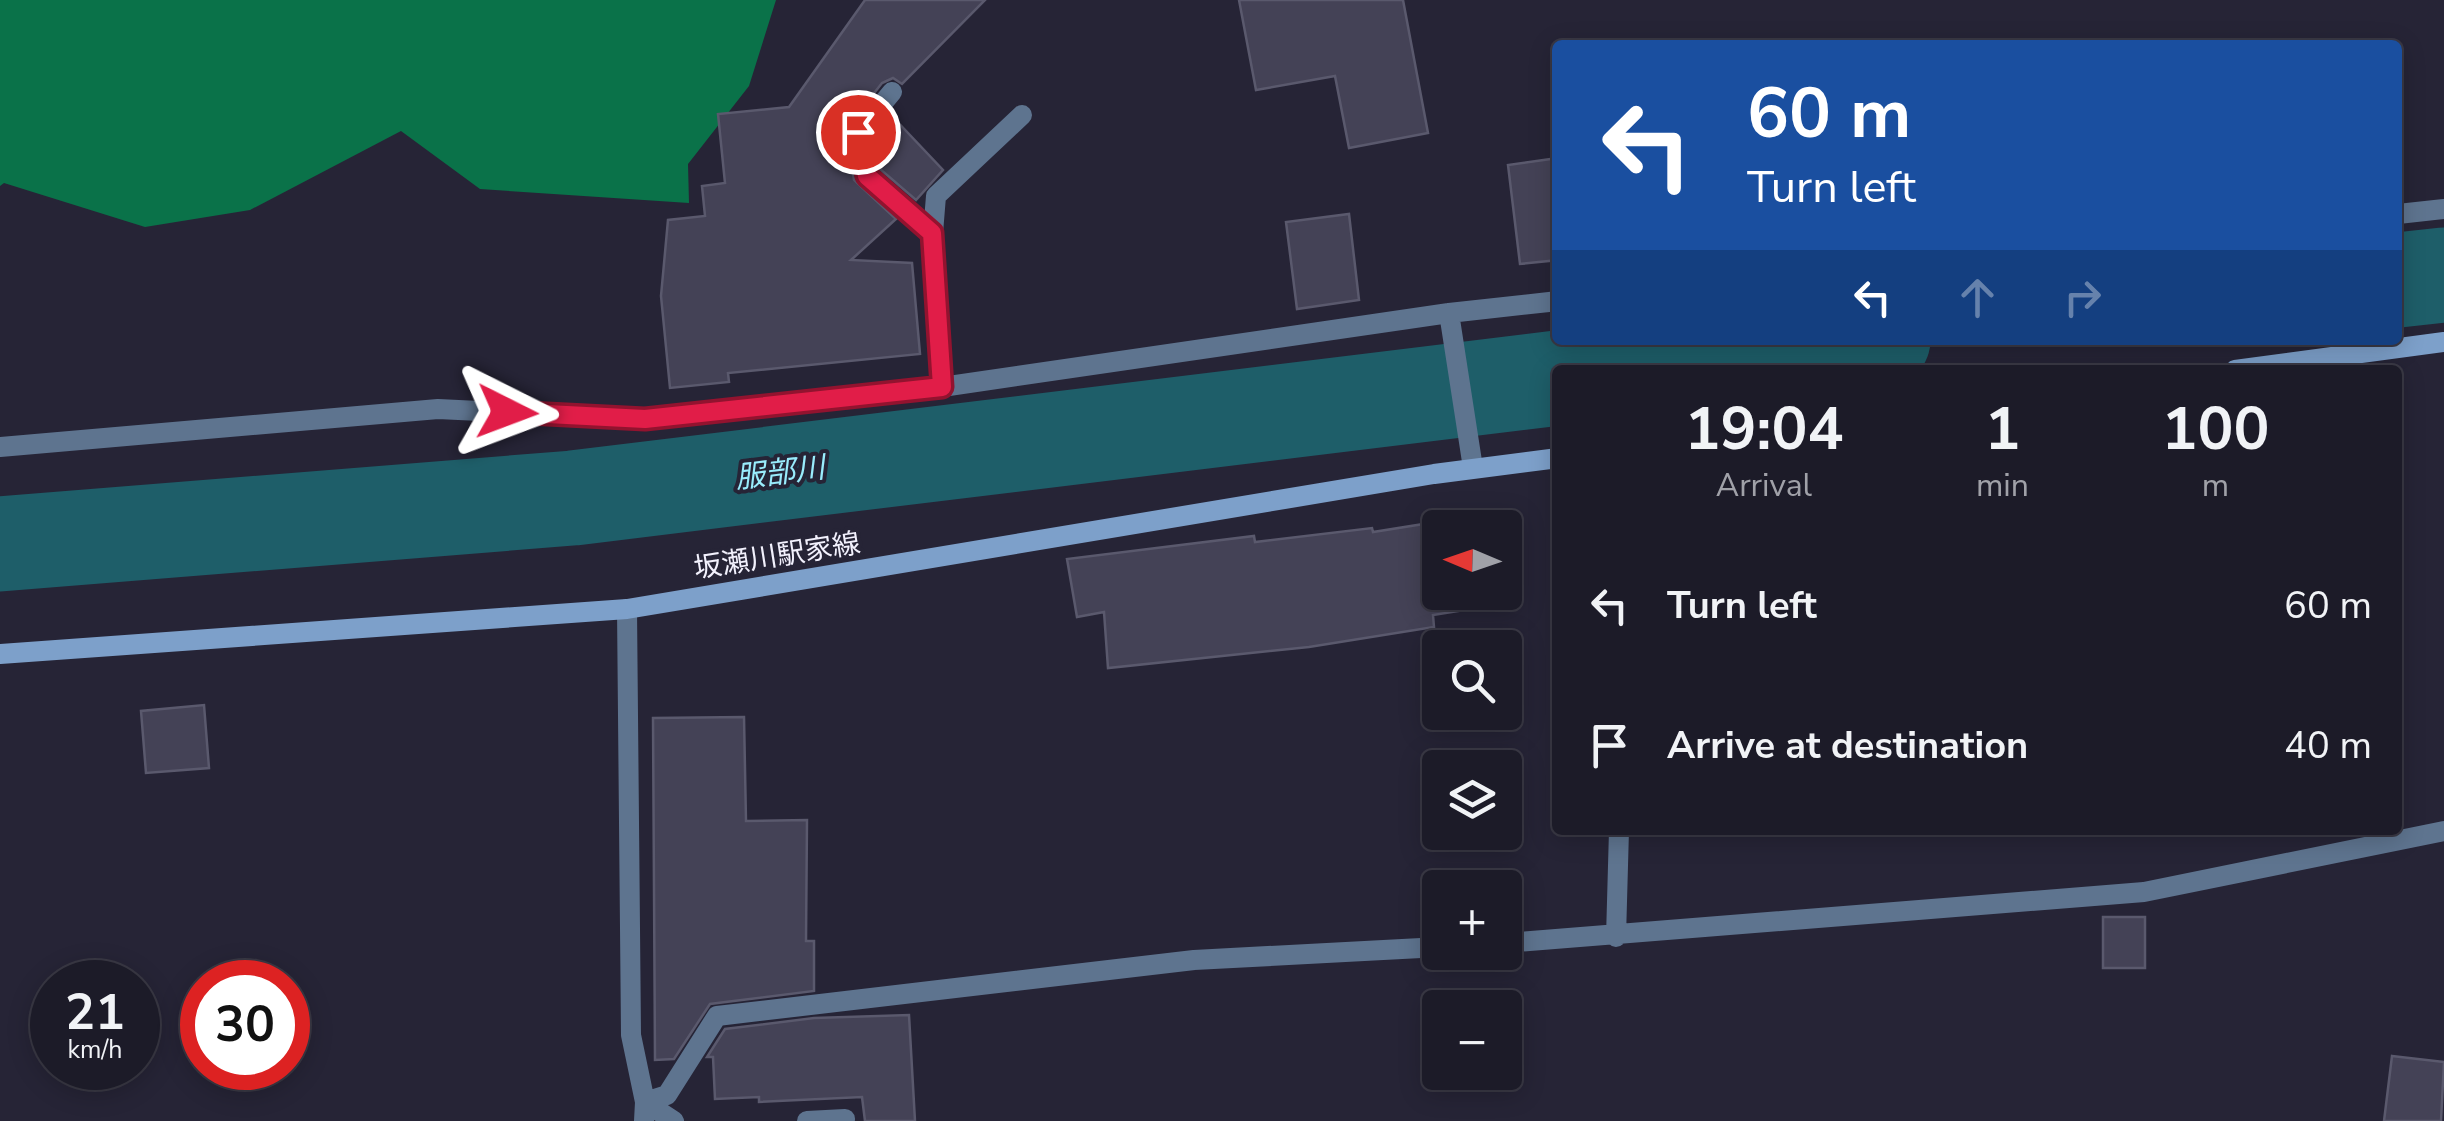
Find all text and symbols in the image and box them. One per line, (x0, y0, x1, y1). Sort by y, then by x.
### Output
text: 60 m (1747, 66, 1911, 162)
icon: left (1582, 80, 1712, 210)
pin (816, 90, 901, 175)
icon: arrive (831, 105, 886, 160)
text: Turn left (1747, 157, 1916, 218)
icon: left (1845, 270, 1900, 325)
icon: ahead (1950, 270, 2005, 325)
icon: right (2055, 270, 2110, 325)
position arrow (455, 360, 559, 464)
text: 19:04 (1685, 388, 1843, 470)
text: 1 (1984, 388, 2020, 470)
text: 100 (2161, 388, 2269, 470)
water label: 服部川 (733, 447, 830, 499)
text: Arrival (1716, 464, 1812, 507)
text: min (1976, 464, 2029, 507)
text: m (2202, 464, 2229, 507)
north arrow (1422, 510, 1522, 610)
map controls (1422, 510, 1522, 1090)
street label: 坂瀬川駅家線 (691, 524, 863, 588)
icon: left (1582, 578, 1637, 633)
text: Turn left (1667, 580, 1817, 631)
text: 60 m (2284, 580, 2372, 631)
button: search (1422, 630, 1522, 730)
icon: arrive (1582, 718, 1637, 773)
text: Arrive at destination (1667, 720, 2028, 771)
text: 40 m (2284, 720, 2372, 771)
button: layers (1422, 750, 1522, 850)
button: + (1422, 870, 1522, 970)
speed limit sign: 30 (180, 960, 310, 1090)
text: 21 (65, 978, 125, 1047)
button: − (1422, 990, 1522, 1090)
text: km/h (67, 1033, 123, 1067)

